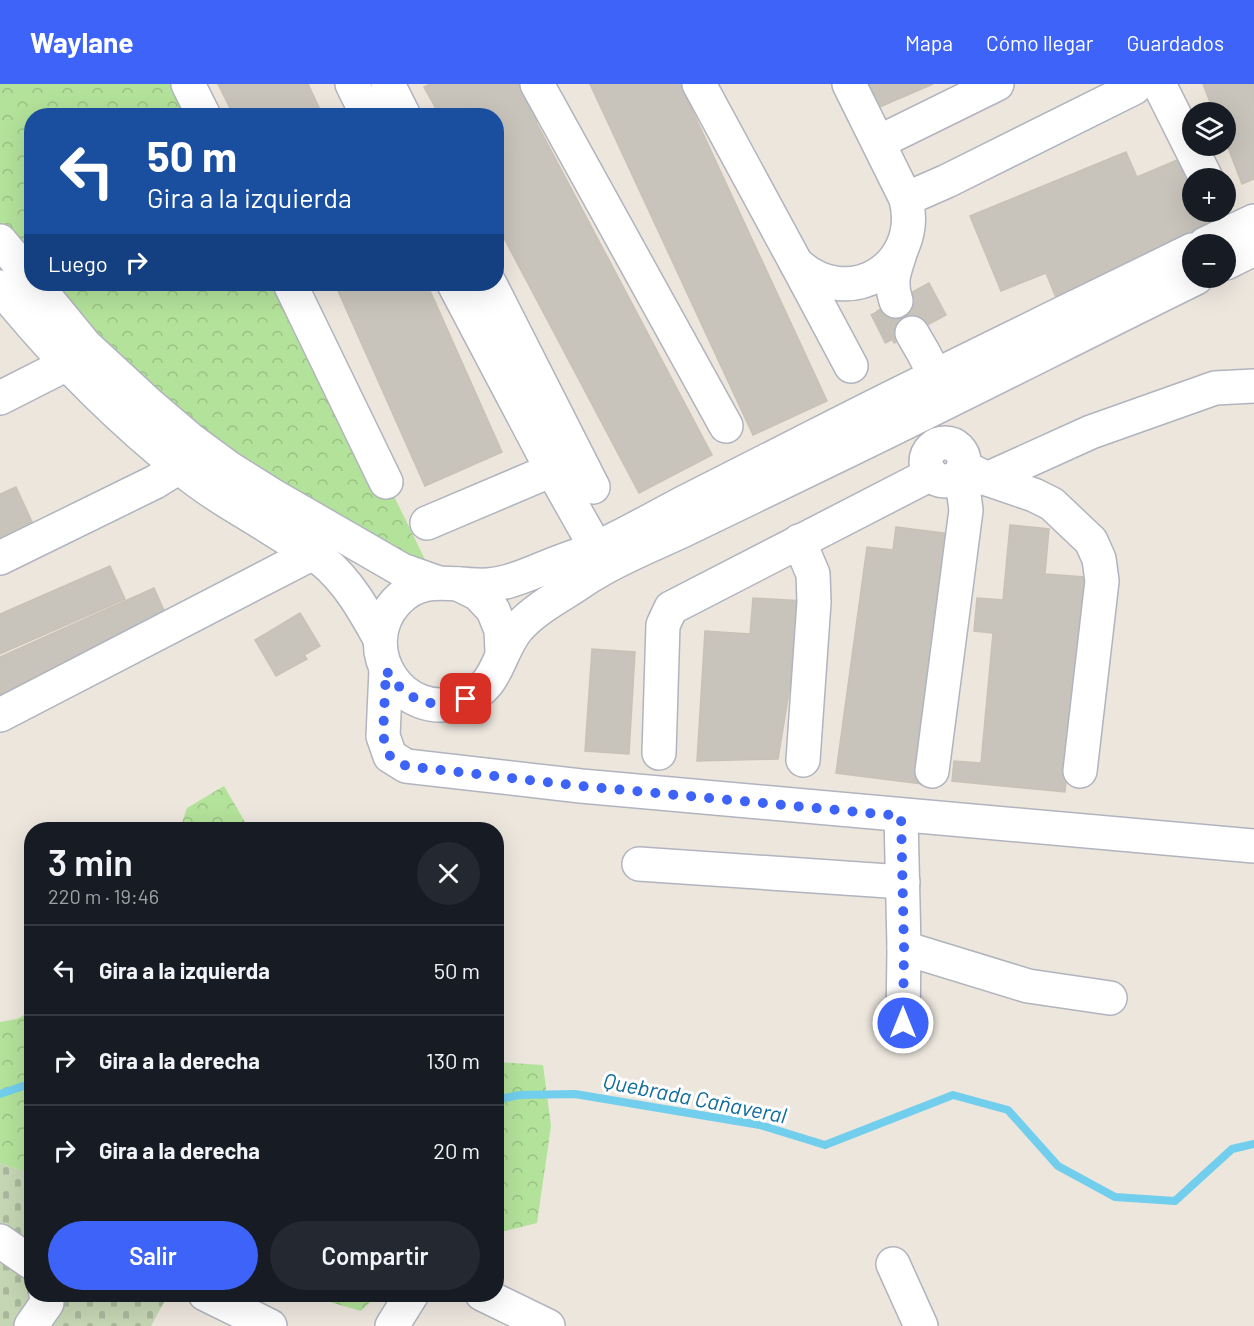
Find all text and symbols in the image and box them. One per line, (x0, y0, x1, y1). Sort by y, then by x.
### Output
text: Waylane (30, 25, 134, 59)
text: Mapa (905, 30, 953, 55)
text: Cómo llegar (986, 30, 1093, 55)
text: Guardados (1126, 30, 1224, 55)
map controls (1182, 102, 1236, 288)
button: layers (1182, 102, 1236, 156)
text: 50 m (147, 130, 237, 180)
icon: left (48, 132, 126, 210)
button: + (1182, 168, 1236, 222)
text: Gira a la izquierda (147, 181, 352, 213)
button: − (1182, 234, 1236, 288)
icon: right (120, 246, 153, 279)
text: Luego (48, 250, 108, 276)
pin (440, 673, 491, 724)
icon: arrive (449, 682, 482, 715)
text: 3 min (48, 840, 133, 883)
button: close (417, 842, 480, 905)
text: 220 m · 19:46 (48, 884, 159, 908)
icon: left (48, 954, 81, 987)
text: Gira a la izquierda (99, 957, 270, 983)
text: 50 m (434, 957, 480, 983)
position arrow (871, 991, 935, 1055)
icon: right (48, 1044, 81, 1077)
text: Gira a la derecha (99, 1047, 260, 1073)
text: 130 m (426, 1047, 480, 1073)
water label: Quebrada Cañaveral (601, 1066, 789, 1128)
icon: right (48, 1134, 81, 1167)
text: Gira a la derecha (99, 1137, 260, 1163)
text: 20 m (433, 1137, 480, 1163)
button: Salir (48, 1221, 258, 1290)
button: Compartir (270, 1221, 480, 1290)

